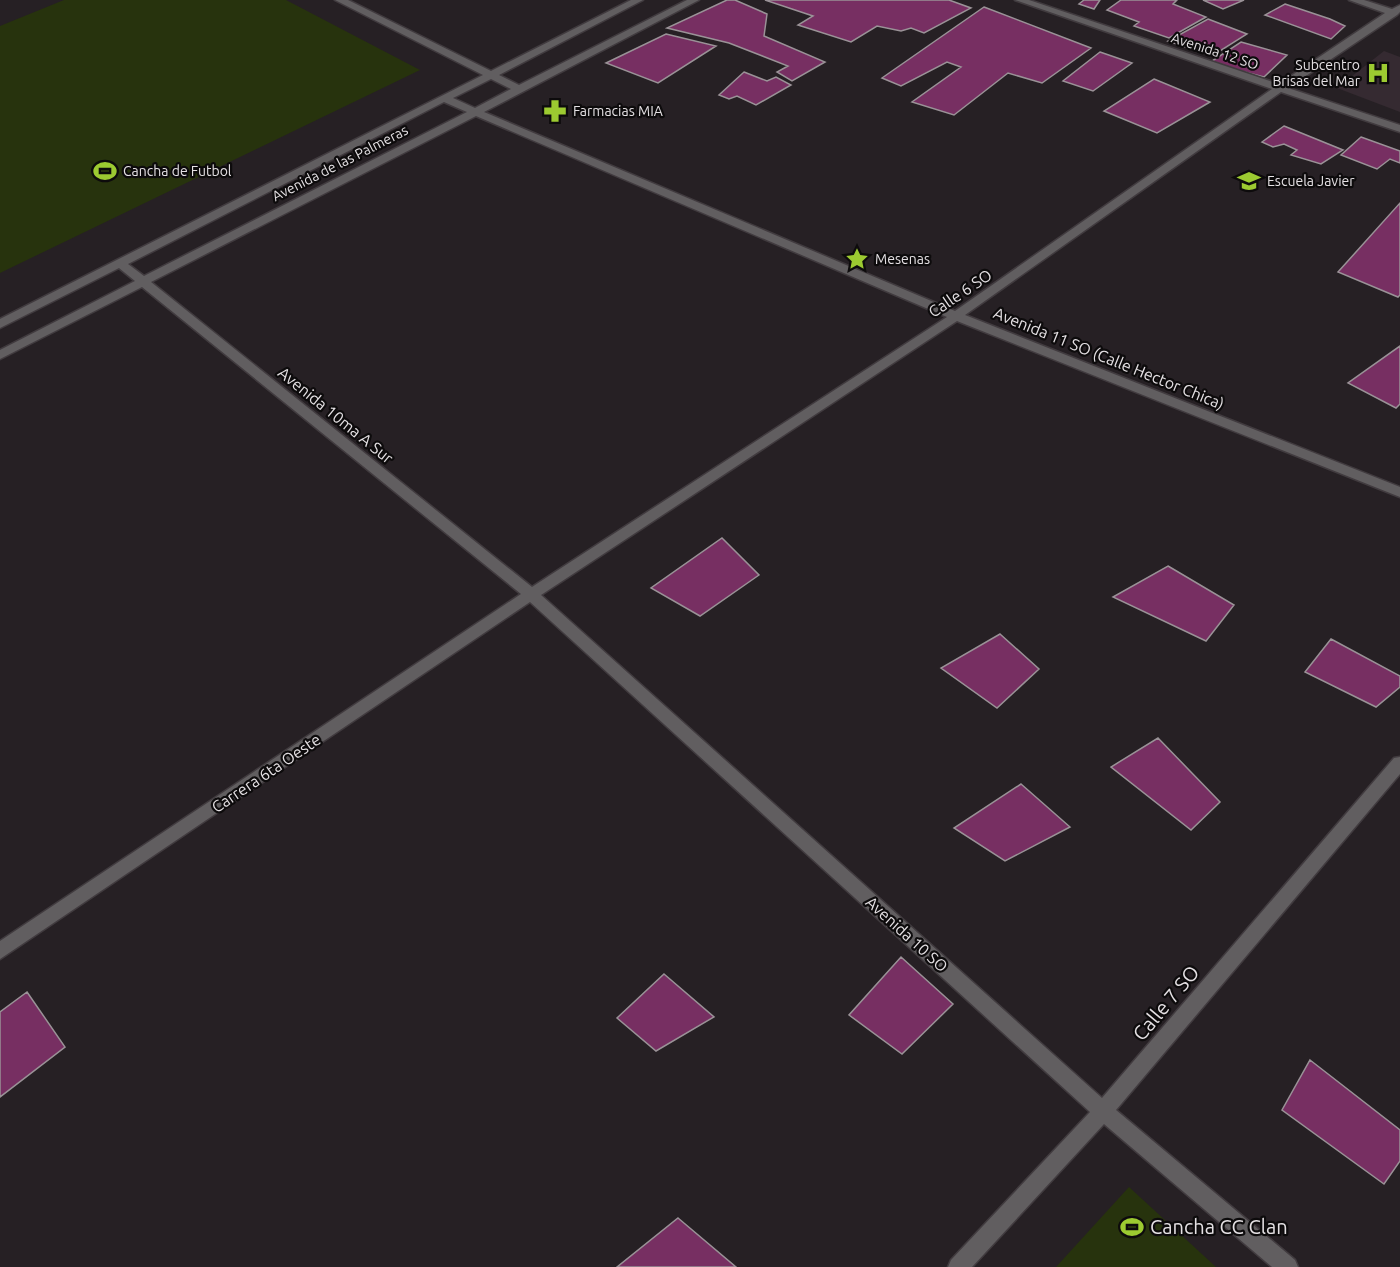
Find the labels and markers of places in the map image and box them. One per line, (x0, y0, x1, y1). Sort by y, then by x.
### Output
place label: Subcentro Brisas del Mar (1272, 57, 1361, 89)
hospital icon: Subcentro Brisas del Mar (1365, 60, 1391, 86)
pharmacy icon: Farmacias MIA (542, 98, 568, 124)
place label: Farmacias MIA (573, 103, 663, 119)
sports icon: Cancha de Futbol (92, 158, 118, 184)
place label: Cancha de Futbol (123, 163, 232, 179)
school or university icon: Escuela Javier (1236, 168, 1262, 194)
place label: Escuela Javier (1267, 173, 1355, 189)
place icon: Mesenas (844, 246, 870, 272)
place label: Mesenas (875, 251, 930, 267)
sports icon: Cancha CC Clan (1119, 1214, 1145, 1240)
place label: Cancha CC Clan (1150, 1215, 1288, 1238)

